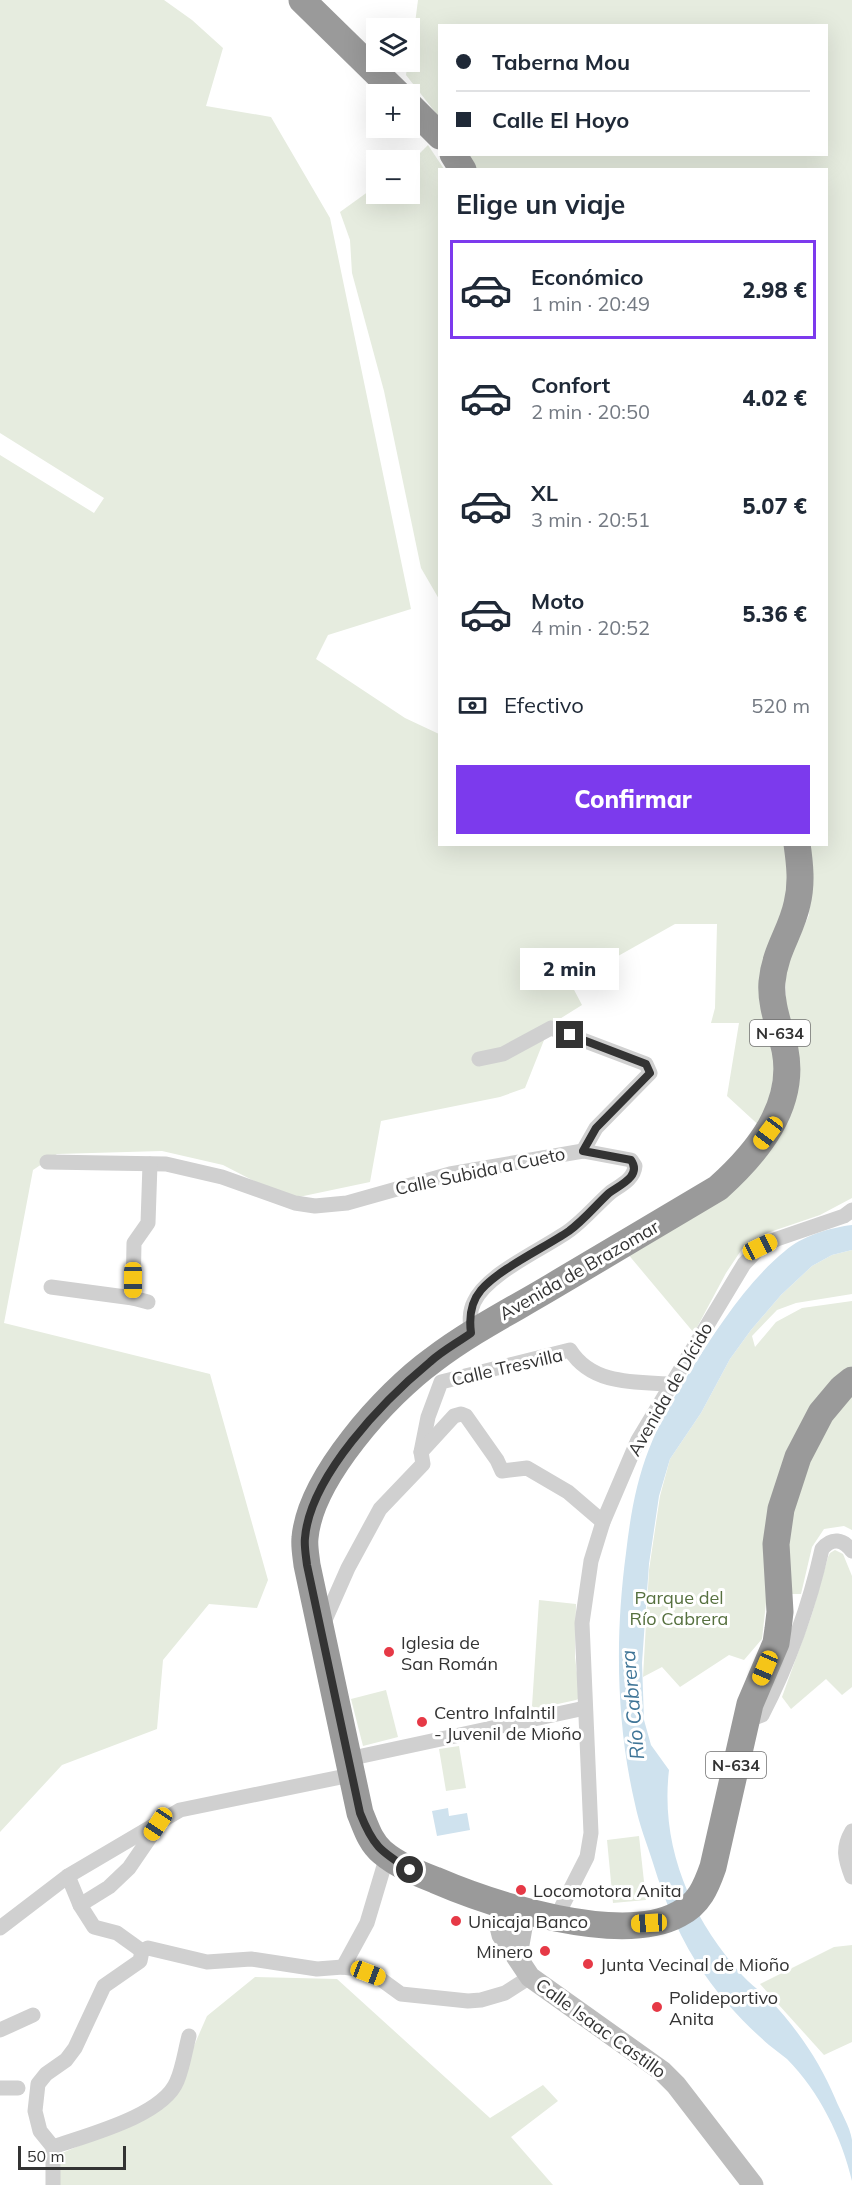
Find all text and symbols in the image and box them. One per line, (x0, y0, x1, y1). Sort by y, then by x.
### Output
map controls (366, 18, 420, 204)
button: layers (366, 18, 420, 72)
text: Taberna Mou (492, 48, 630, 76)
button: + (366, 84, 420, 138)
text: Calle El Hoyo (492, 106, 629, 134)
button: − (366, 150, 420, 204)
text: Elige un viaje (456, 187, 625, 221)
icon: car (459, 263, 513, 317)
text: Económico (531, 263, 644, 291)
text: 2.98 € (742, 276, 807, 304)
text: 1 min · 20:49 (531, 291, 650, 316)
icon: car (459, 371, 513, 425)
text: Confort (531, 371, 610, 399)
text: 4.02 € (742, 384, 807, 412)
text: 2 min · 20:50 (531, 399, 650, 424)
icon: car (459, 479, 513, 533)
text: XL (531, 479, 558, 507)
text: 5.07 € (742, 492, 807, 520)
text: 3 min · 20:51 (531, 507, 650, 532)
icon: car (459, 587, 513, 641)
text: Moto (531, 587, 584, 615)
text: 5.36 € (742, 600, 807, 628)
text: 4 min · 20:52 (531, 615, 650, 640)
icon: cash (456, 689, 489, 722)
text: Efectivo (504, 691, 584, 719)
text: 520 m (751, 693, 810, 718)
button: Confirmar (456, 765, 810, 834)
callout: 2 min (520, 948, 620, 990)
text: 2 min (543, 956, 596, 981)
road number: N-634 (750, 1020, 810, 1046)
route end (556, 1021, 583, 1048)
car (750, 1113, 786, 1153)
street label: Calle Subida a Cueto (393, 1142, 567, 1200)
street label: Avenida de Brazomar (495, 1215, 663, 1325)
car (740, 1231, 780, 1263)
car (124, 1262, 142, 1298)
street label: Avenida de Dícido (622, 1318, 718, 1460)
street label: Calle Tresvilla (449, 1343, 565, 1391)
park label: Parque del Río Cabrera (630, 1586, 728, 1630)
place label: Iglesia de San Román (401, 1631, 498, 1675)
marker: Iglesia de San Román (382, 1645, 396, 1659)
car (750, 1648, 780, 1688)
water label: Río Cabrera (615, 1649, 649, 1761)
place label: Centro Infalntil - Juvenil de Mioño (434, 1701, 582, 1745)
marker: Centro Infalntil - Juvenil de Mioño (415, 1715, 429, 1729)
road number: N-634 (706, 1752, 766, 1778)
car (140, 1804, 176, 1844)
route start (396, 1856, 423, 1883)
place label: Locomotora Anita (533, 1879, 682, 1902)
marker: Locomotora Anita (514, 1883, 528, 1897)
place label: Unicaja Banco (468, 1910, 588, 1933)
car (631, 1913, 667, 1933)
marker: Unicaja Banco (449, 1914, 463, 1928)
place label: Minero (476, 1940, 533, 1963)
marker: Minero (538, 1944, 552, 1958)
place label: Junta Vecinal de Mioño (600, 1953, 790, 1976)
marker: Junta Vecinal de Mioño (581, 1957, 595, 1971)
car (348, 1958, 388, 1988)
street label: Calle Isaac Castillo (531, 1973, 671, 2083)
place label: Polideportivo Anita (669, 1986, 778, 2030)
marker: Polideportivo Anita (650, 2000, 664, 2014)
scale bar (18, 2143, 126, 2170)
text: 50 m (27, 2146, 64, 2166)

